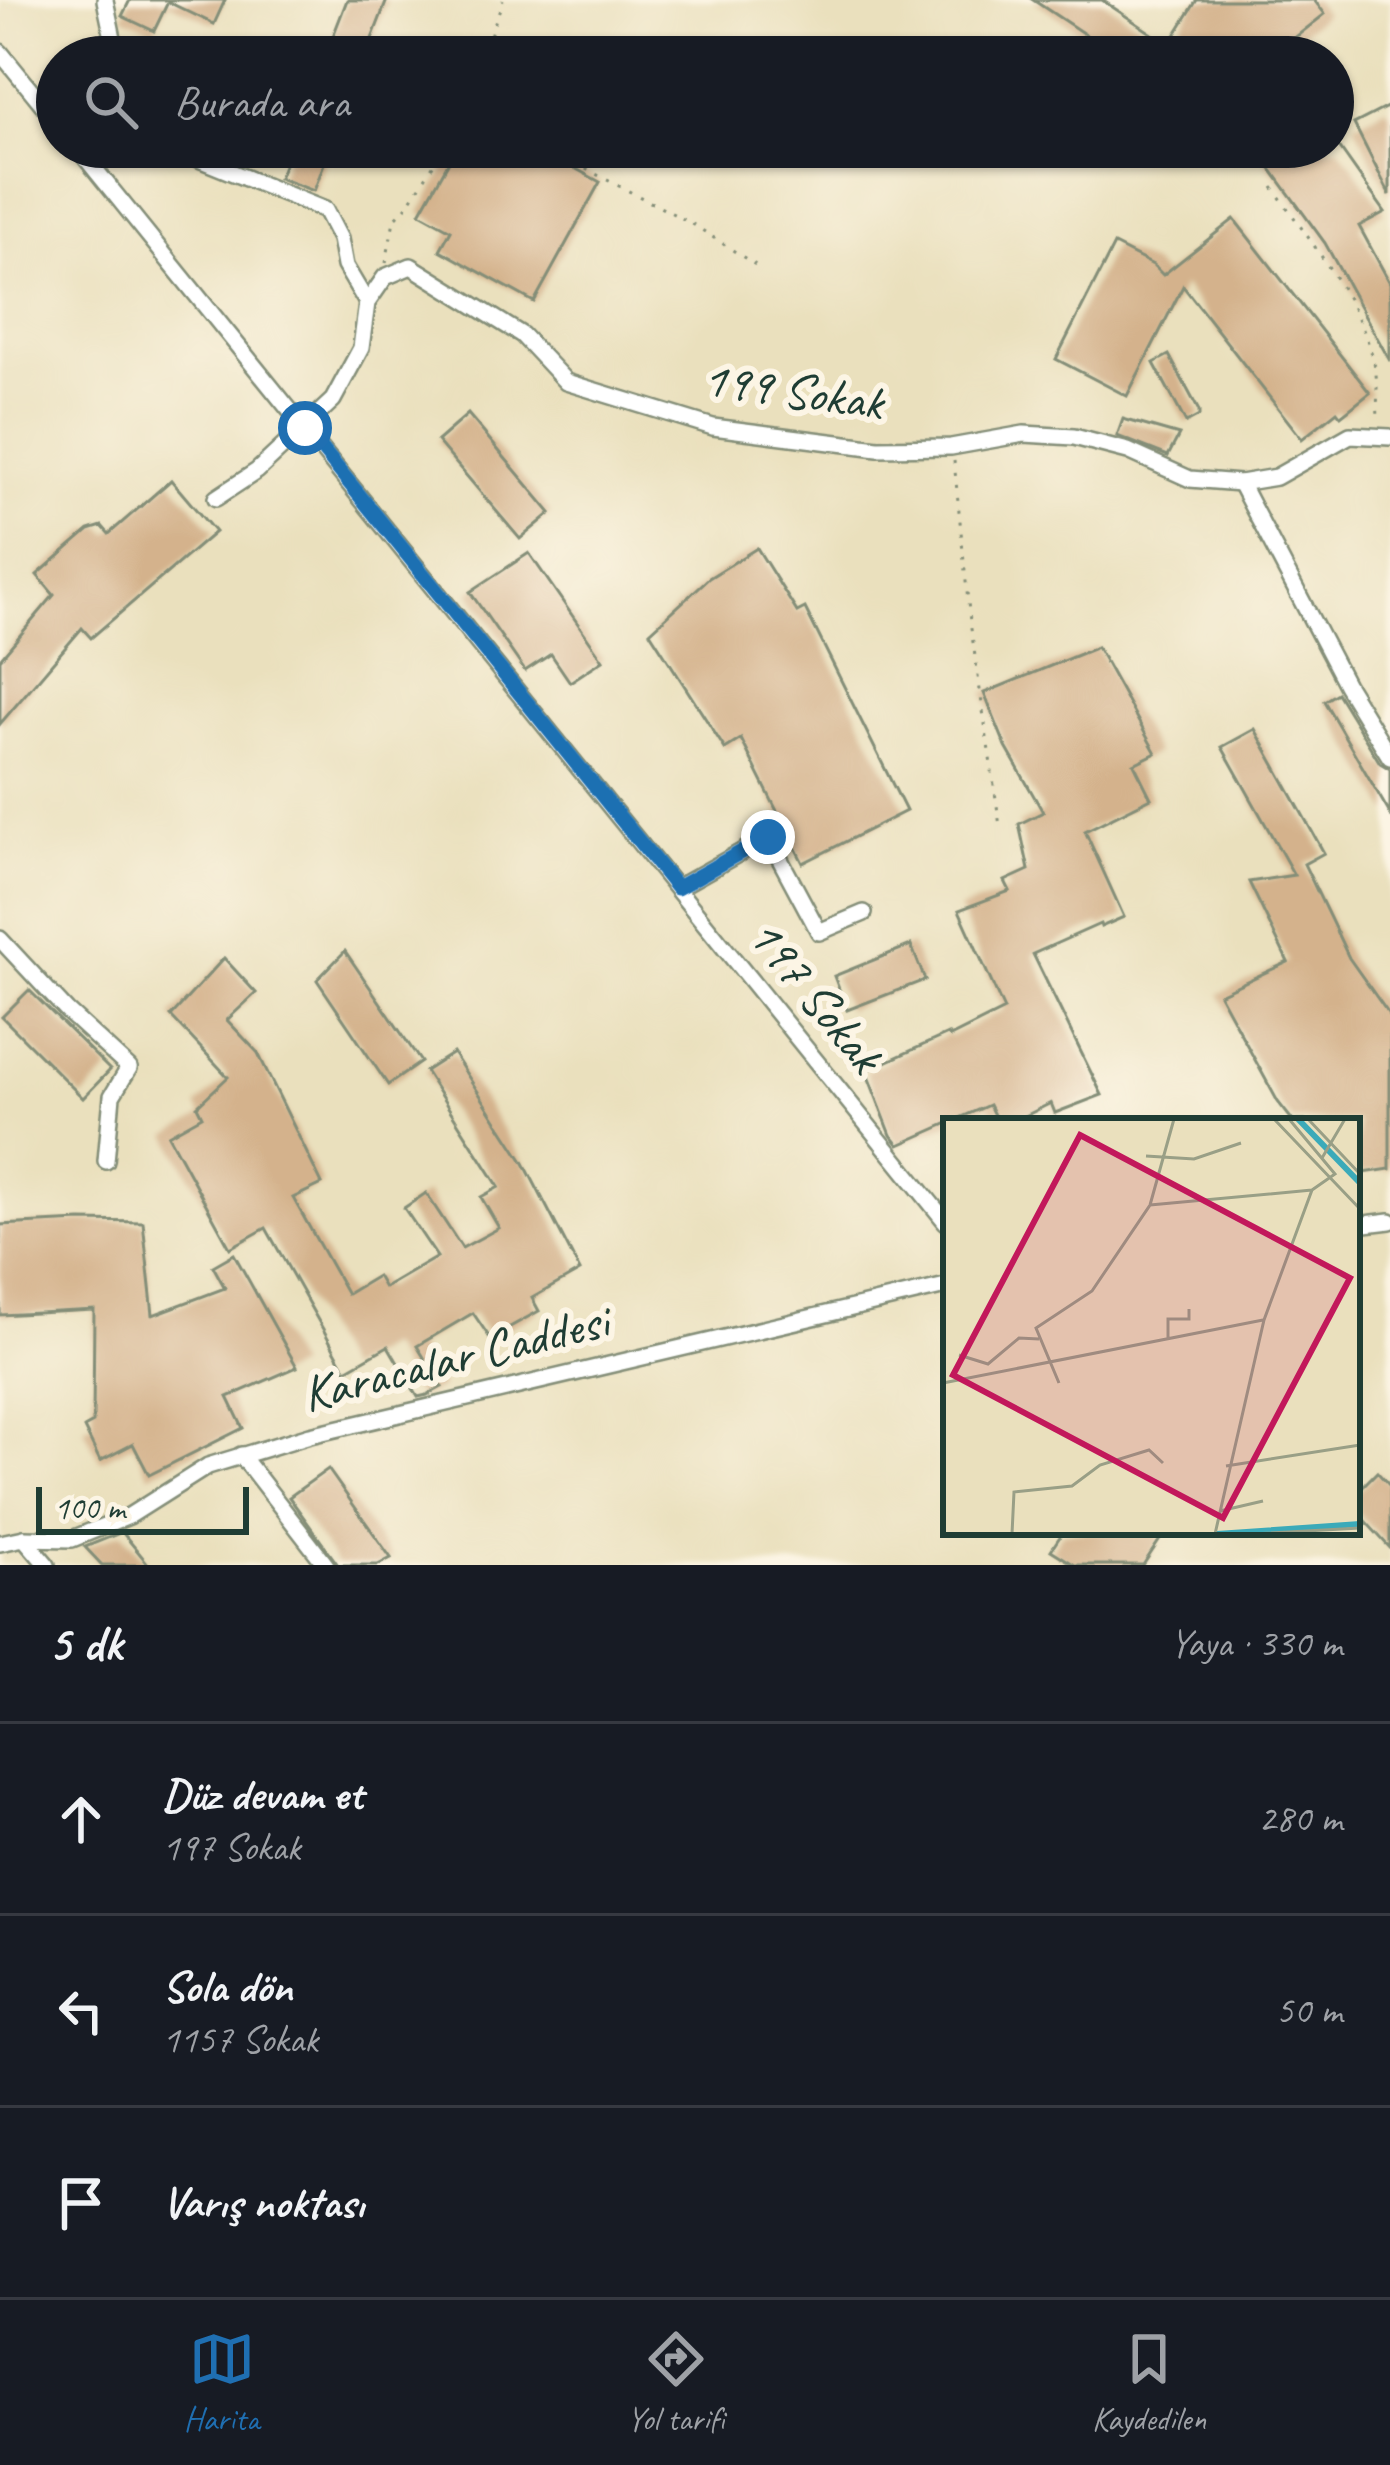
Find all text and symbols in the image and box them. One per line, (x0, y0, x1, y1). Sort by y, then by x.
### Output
search box (36, 36, 1354, 168)
icon: search (78, 69, 144, 135)
text: Burada ara (174, 74, 349, 131)
street label: 199 Sokak (699, 346, 890, 435)
route start (278, 401, 332, 455)
route end (741, 810, 795, 864)
street label: 197 Sokak (734, 904, 900, 1088)
inset map (943, 1118, 1360, 1535)
street label: Karacalar Caddesi (295, 1287, 620, 1426)
scale bar (36, 1481, 249, 1534)
text: 100 m (54, 1487, 125, 1529)
text: 5 dk (48, 1611, 122, 1675)
text: Yaya · 330 m (1170, 1619, 1342, 1668)
text: Düz devam et (162, 1766, 363, 1823)
icon: ahead (48, 1786, 114, 1852)
text: 280 m (1258, 1794, 1342, 1843)
text: 197 Sokak (162, 1823, 301, 1872)
text: Sola dön (162, 1958, 292, 2015)
icon: left (48, 1978, 114, 2044)
text: 50 m (1276, 1986, 1342, 2035)
text: 1157 Sokak (162, 2015, 318, 2064)
icon: arrive (48, 2170, 114, 2236)
text: Varış noktası (162, 2174, 364, 2231)
tab: Harita (184, 2326, 259, 2440)
tab: Yol tarifi (627, 2326, 724, 2440)
tab: Kaydedilen (1092, 2326, 1206, 2440)

